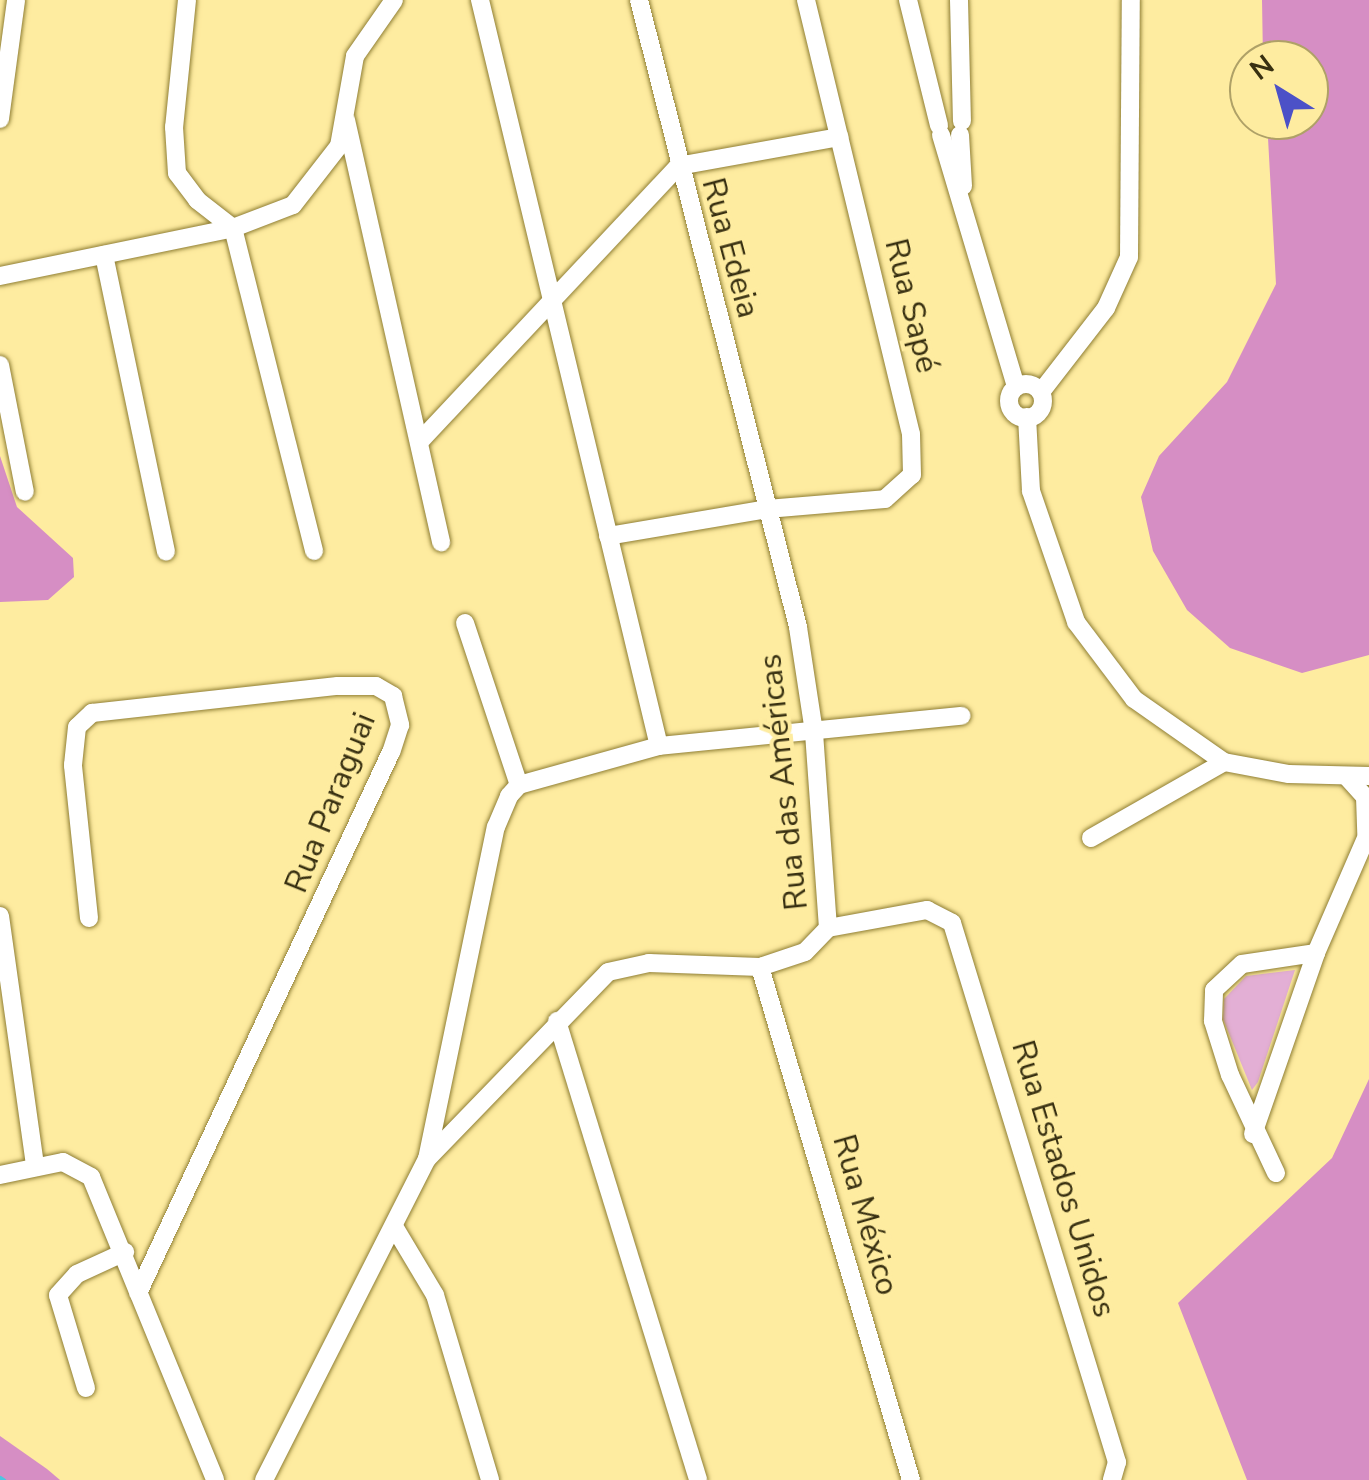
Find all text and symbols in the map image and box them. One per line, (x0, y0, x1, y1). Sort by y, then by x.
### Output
north arrow (1229, 40, 1329, 140)
text: N (1242, 46, 1282, 89)
street label: Rua Edeia (693, 174, 767, 322)
street label: Rua Sapé (876, 235, 946, 377)
street label: Rua das Américas (751, 652, 817, 912)
street label: Rua Paraguai (278, 708, 384, 898)
street label: Rua Estados Unidos (1003, 1036, 1123, 1322)
street label: Rua México (824, 1130, 906, 1300)

